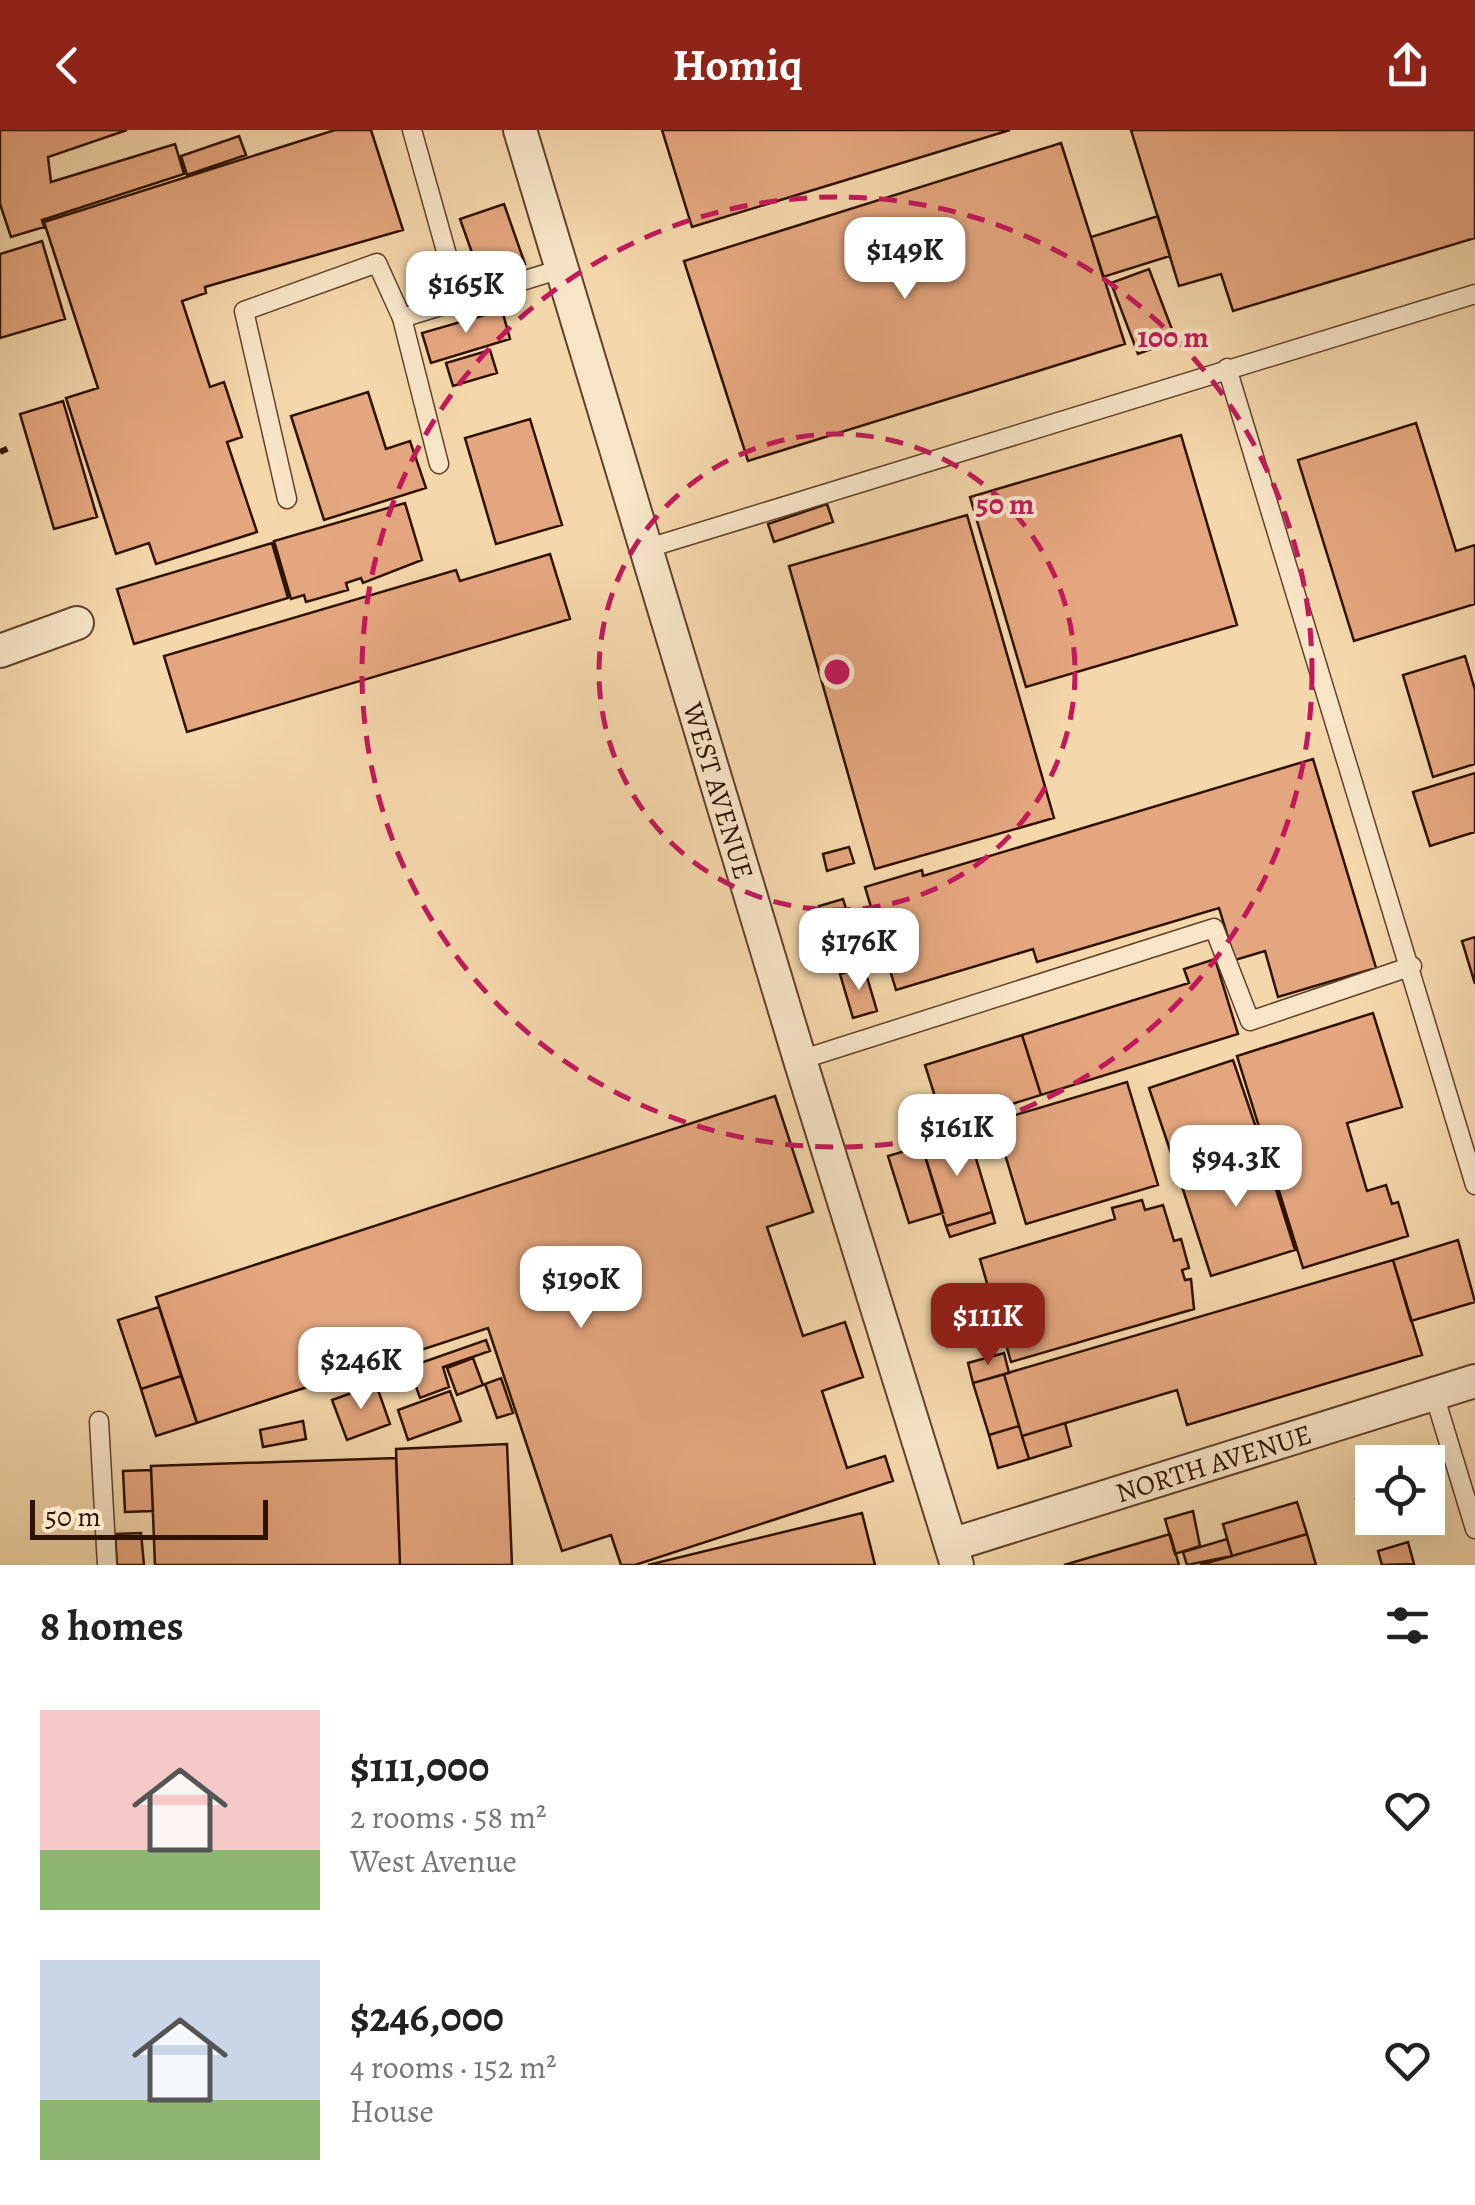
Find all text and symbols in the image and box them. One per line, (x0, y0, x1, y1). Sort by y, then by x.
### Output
text: Homiq (672, 34, 803, 96)
icon: back (40, 38, 95, 93)
icon: share (1380, 38, 1435, 93)
pin: $149K (835, 217, 975, 302)
text: $149K (866, 227, 944, 271)
pin: $165K (396, 251, 536, 336)
text: $165K (428, 261, 504, 305)
text: 100 m (1137, 317, 1209, 357)
text: 50 m (976, 484, 1034, 524)
centre of rings (819, 654, 855, 690)
street label: WEST AVENUE (673, 697, 763, 884)
pin: $176K (789, 908, 929, 993)
text: $176K (821, 918, 897, 962)
pin: $161K (887, 1094, 1027, 1179)
text: $161K (920, 1104, 994, 1148)
pin: $94.3K (1155, 1125, 1317, 1210)
text: $94.3K (1192, 1135, 1280, 1179)
pin: $190K (511, 1246, 651, 1331)
text: $190K (542, 1256, 620, 1300)
pin: $111K (918, 1283, 1058, 1368)
text: $111K (953, 1293, 1023, 1337)
pin: $246K (291, 1327, 431, 1412)
text: $246K (320, 1337, 402, 1381)
street label: NORTH AVENUE (1111, 1415, 1316, 1512)
map controls (1355, 1445, 1445, 1535)
button: locate (1355, 1445, 1445, 1535)
scale bar (30, 1495, 268, 1540)
text: 50 m (45, 1498, 101, 1536)
text: 8 homes (40, 1597, 184, 1654)
icon: filters (1380, 1598, 1435, 1653)
text: $111,000 (350, 1738, 489, 1795)
icon: home (120, 1750, 240, 1870)
icon: heart (1380, 1783, 1435, 1838)
text: 2 rooms · 58 m² (350, 1795, 547, 1839)
text: West Avenue (350, 1839, 517, 1883)
text: $246,000 (350, 1988, 504, 2045)
icon: home (120, 2000, 240, 2120)
icon: heart (1380, 2033, 1435, 2088)
text: 4 rooms · 152 m² (350, 2045, 557, 2089)
text: House (350, 2089, 434, 2133)

